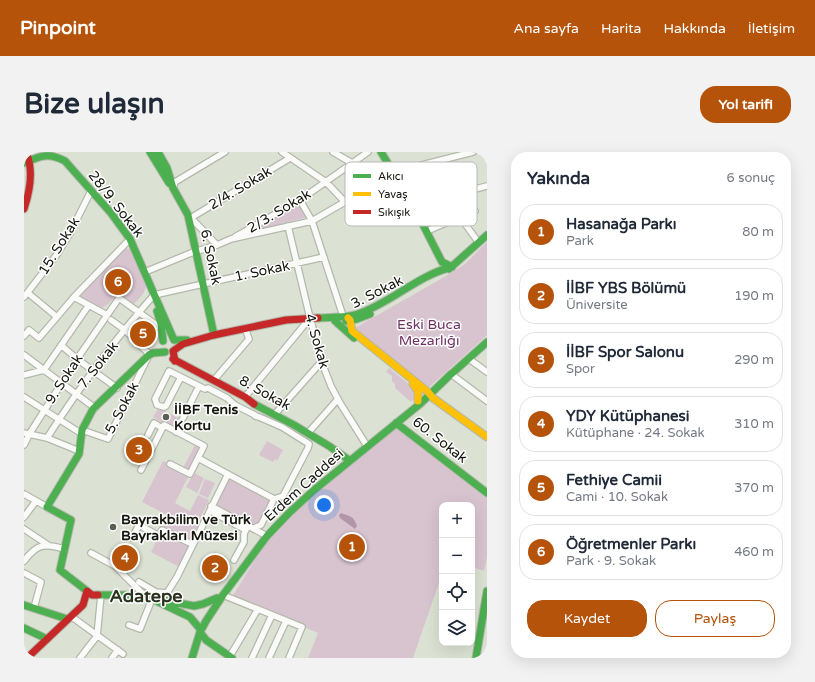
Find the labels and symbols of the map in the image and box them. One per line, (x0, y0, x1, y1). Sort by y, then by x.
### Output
street label: 2/4. Sokak (205, 162, 275, 213)
legend (345, 162, 477, 226)
street label: 28/9. Sokak (85, 167, 148, 241)
text: Akıcı (378, 170, 403, 183)
street label: 2/3. Sokak (244, 185, 314, 237)
text: Yavaş (378, 188, 407, 201)
text: Sıkışık (378, 206, 410, 219)
street label: 15. Sokak (35, 214, 84, 278)
street label: 6. Sokak (197, 228, 225, 287)
street label: 1. Sokak (233, 257, 292, 285)
pin: 6 (105, 267, 131, 297)
street label: 3. Sokak (348, 272, 406, 312)
street label: 4. Sokak (301, 312, 333, 371)
park label: Eski Buca Mezarlığı (397, 316, 461, 349)
pin: 5 (130, 319, 156, 349)
street label: 7. Sokak (74, 338, 122, 392)
street label: 9. Sokak (42, 350, 87, 407)
street label: 8. Sokak (236, 372, 294, 414)
street label: 5. Sokak (101, 379, 143, 437)
place label: İİBF Tenis Kortu (174, 401, 238, 434)
marker: İİBF Tenis Kortu (161, 412, 171, 422)
street label: 60. Sokak (409, 413, 471, 467)
pin: 3 (126, 435, 152, 465)
street label: Erdem Caddesi (261, 445, 347, 525)
your location (314, 495, 334, 515)
place label: Bayrakbilim ve Türk Bayrakları Müzesi (121, 511, 251, 544)
marker: Bayrakbilim ve Türk Bayrakları Müzesi (108, 522, 118, 532)
pin: 1 (339, 532, 365, 562)
pin: 4 (112, 543, 138, 573)
pin: 2 (202, 553, 228, 583)
district label: Adatepe (110, 585, 182, 607)

